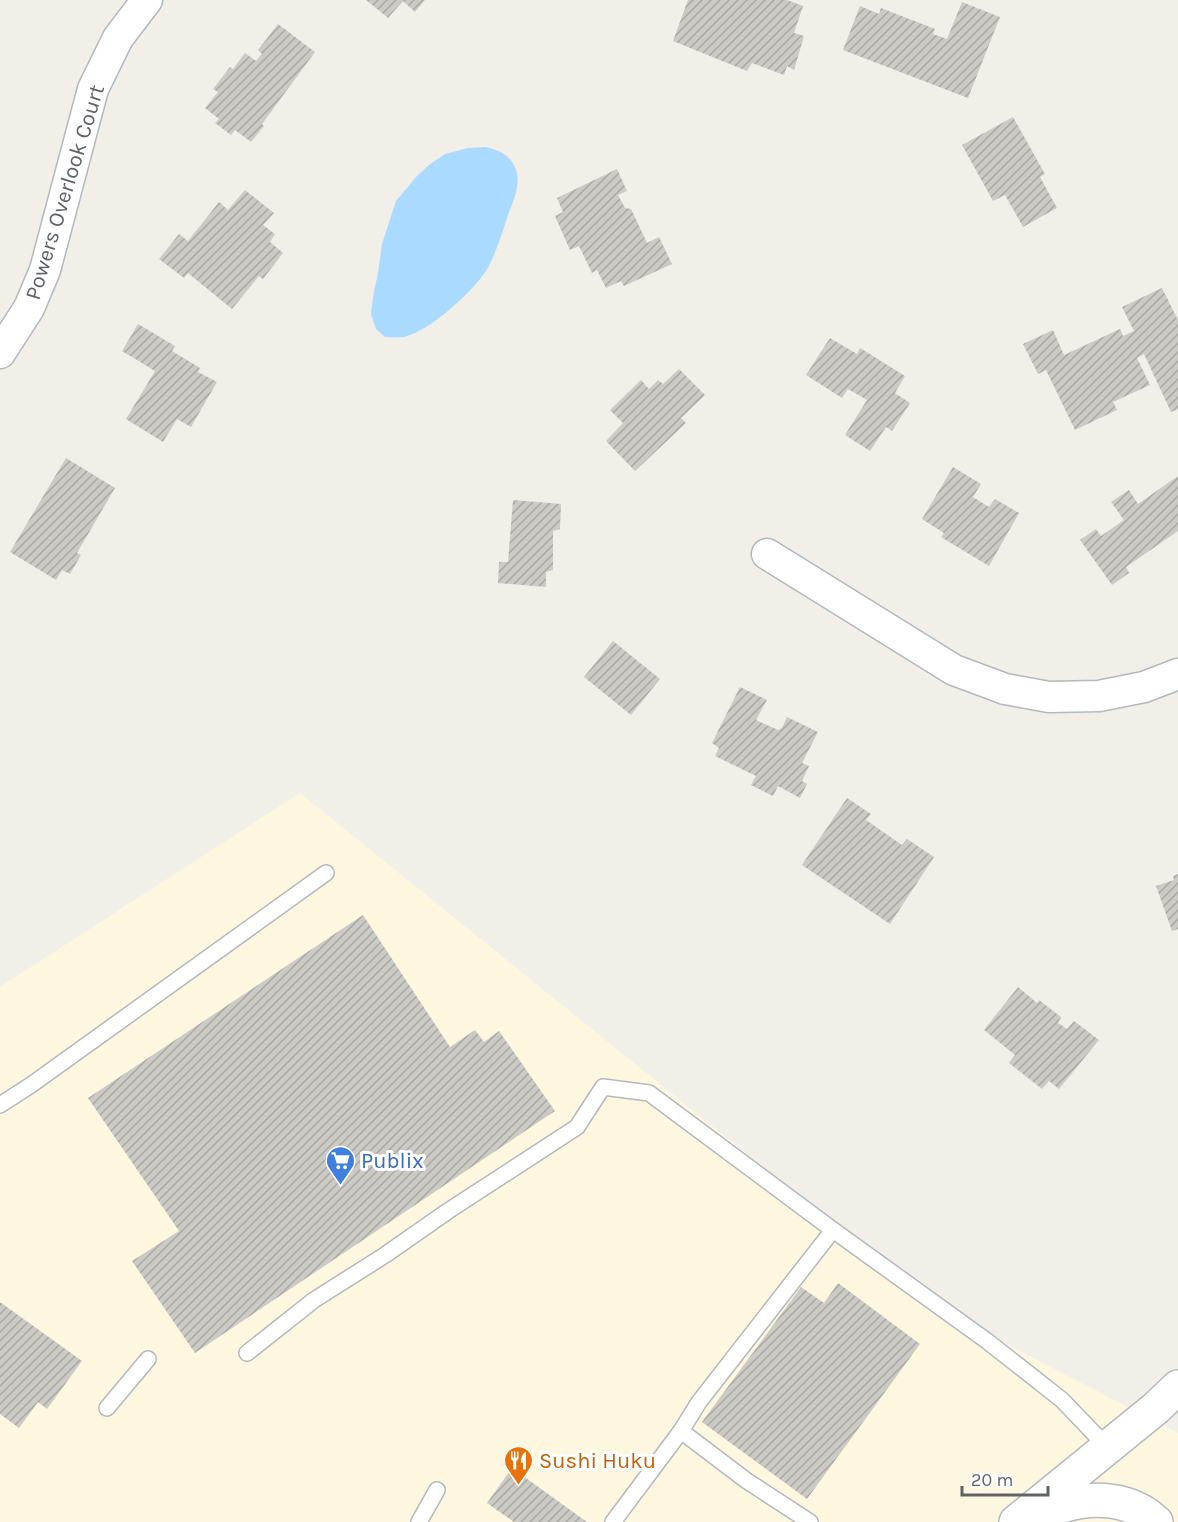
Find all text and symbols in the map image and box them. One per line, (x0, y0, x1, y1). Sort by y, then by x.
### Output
street label: Powers Overlook Court (20, 82, 110, 303)
supermarket icon: Publix (324, 1144, 356, 1186)
place label: Publix (361, 1148, 424, 1174)
restaurant icon: Sushi Huku (502, 1444, 534, 1486)
place label: Sushi Huku (539, 1448, 656, 1474)
scale bar (962, 1459, 1048, 1497)
text: 20 m (971, 1469, 1013, 1491)

